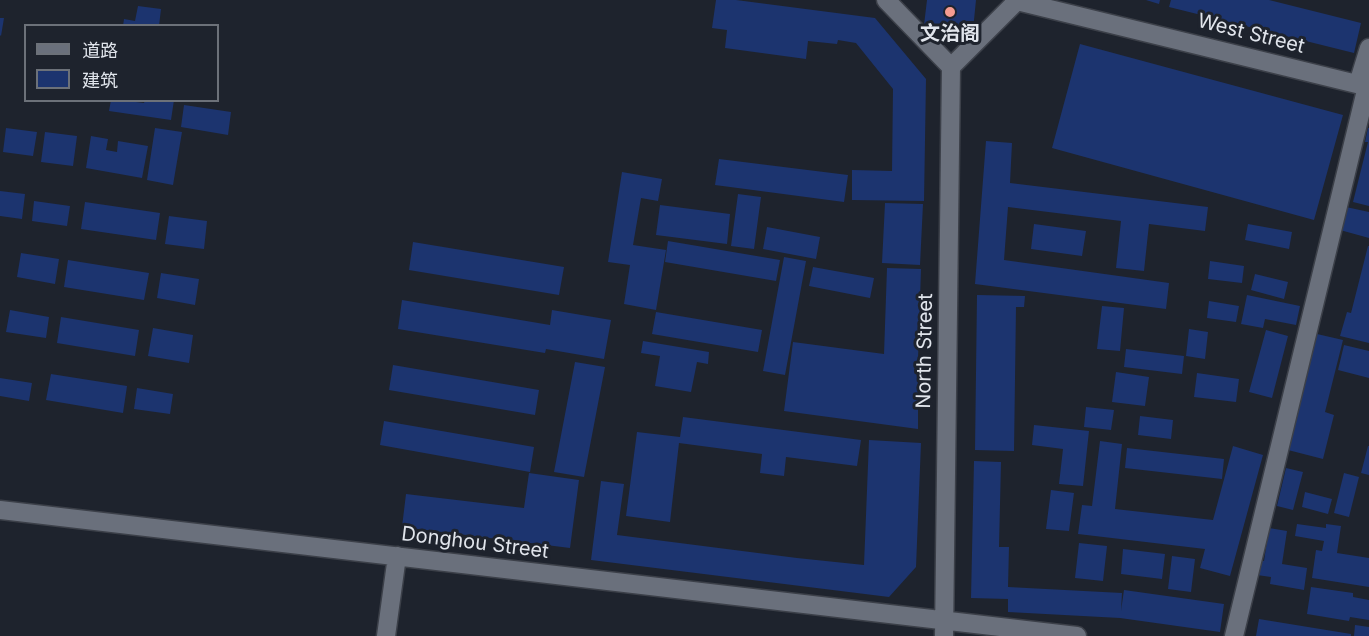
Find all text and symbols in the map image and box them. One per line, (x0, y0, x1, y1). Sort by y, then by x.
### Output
marker: 文治阁 (943, 5, 957, 19)
street label: West Street (1195, 9, 1307, 59)
place label: 文治阁 (920, 22, 980, 46)
legend (24, 24, 219, 102)
text: 道路 (82, 40, 118, 61)
text: 建筑 (82, 70, 118, 91)
street label: North Street (912, 293, 938, 409)
street label: Donghou Street (400, 522, 550, 564)

